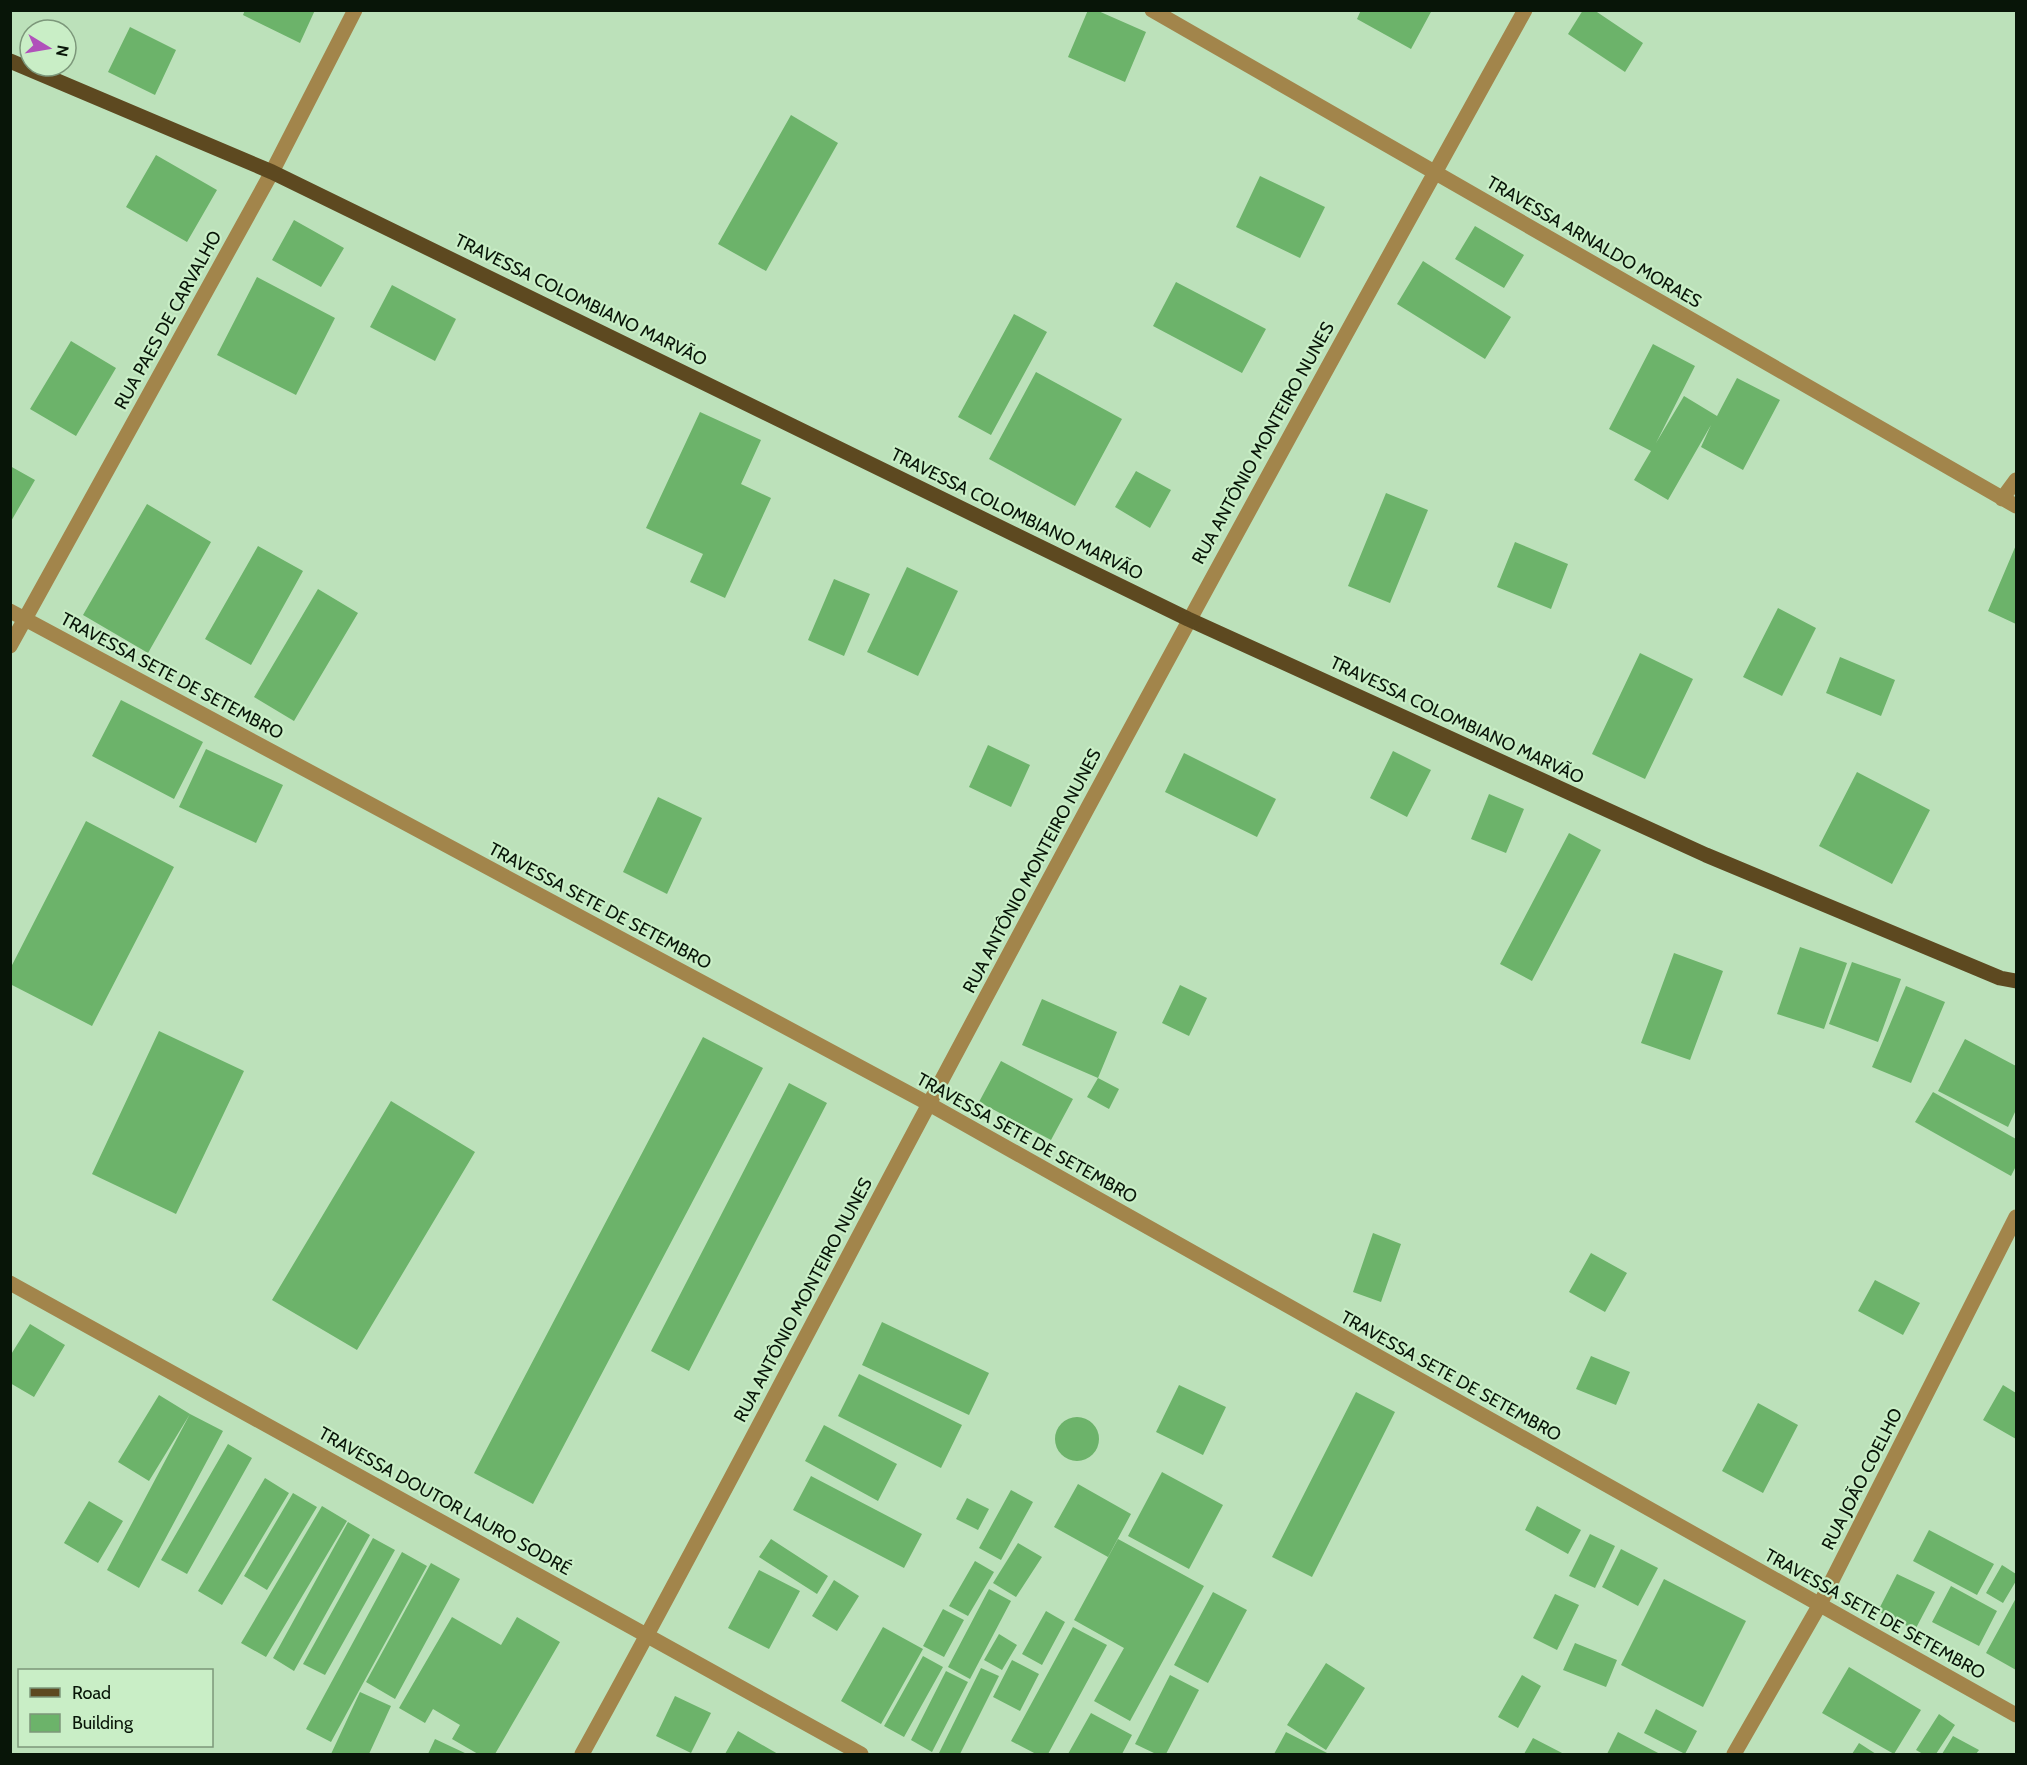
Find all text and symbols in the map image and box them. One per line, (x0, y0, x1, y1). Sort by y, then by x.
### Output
north arrow (18, 18, 78, 78)
text: N (52, 43, 73, 58)
street label: TRAVESSA ARNALDO MORAES (1483, 171, 1705, 313)
street label: RUA PAES DE CARVALHO (110, 227, 226, 413)
street label: TRAVESSA COLOMBIANO MARVÃO (451, 229, 711, 371)
street label: RUA ANTÔNIO MONTEIRO NUNES (1187, 318, 1339, 568)
street label: TRAVESSA COLOMBIANO MARVÃO (887, 443, 1147, 585)
street label: TRAVESSA SETE DE SETEMBRO (57, 608, 287, 744)
street label: TRAVESSA COLOMBIANO MARVÃO (1327, 651, 1588, 789)
street label: RUA ANTÔNIO MONTEIRO NUNES (958, 745, 1106, 997)
street label: TRAVESSA SETE DE SETEMBRO (485, 838, 715, 974)
street label: TRAVESSA SETE DE SETEMBRO (913, 1068, 1141, 1208)
street label: RUA ANTÔNIO MONTEIRO NUNES (729, 1174, 877, 1426)
street label: TRAVESSA SETE DE SETEMBRO (1337, 1306, 1565, 1446)
street label: RUA JOÃO COELHO (1817, 1404, 1907, 1554)
street label: TRAVESSA DOUTOR LAURO SODRÉ (315, 1422, 575, 1580)
street label: TRAVESSA SETE DE SETEMBRO (1761, 1544, 1989, 1684)
legend (18, 1669, 213, 1747)
text: Road (72, 1682, 111, 1704)
text: Building (72, 1712, 134, 1734)

